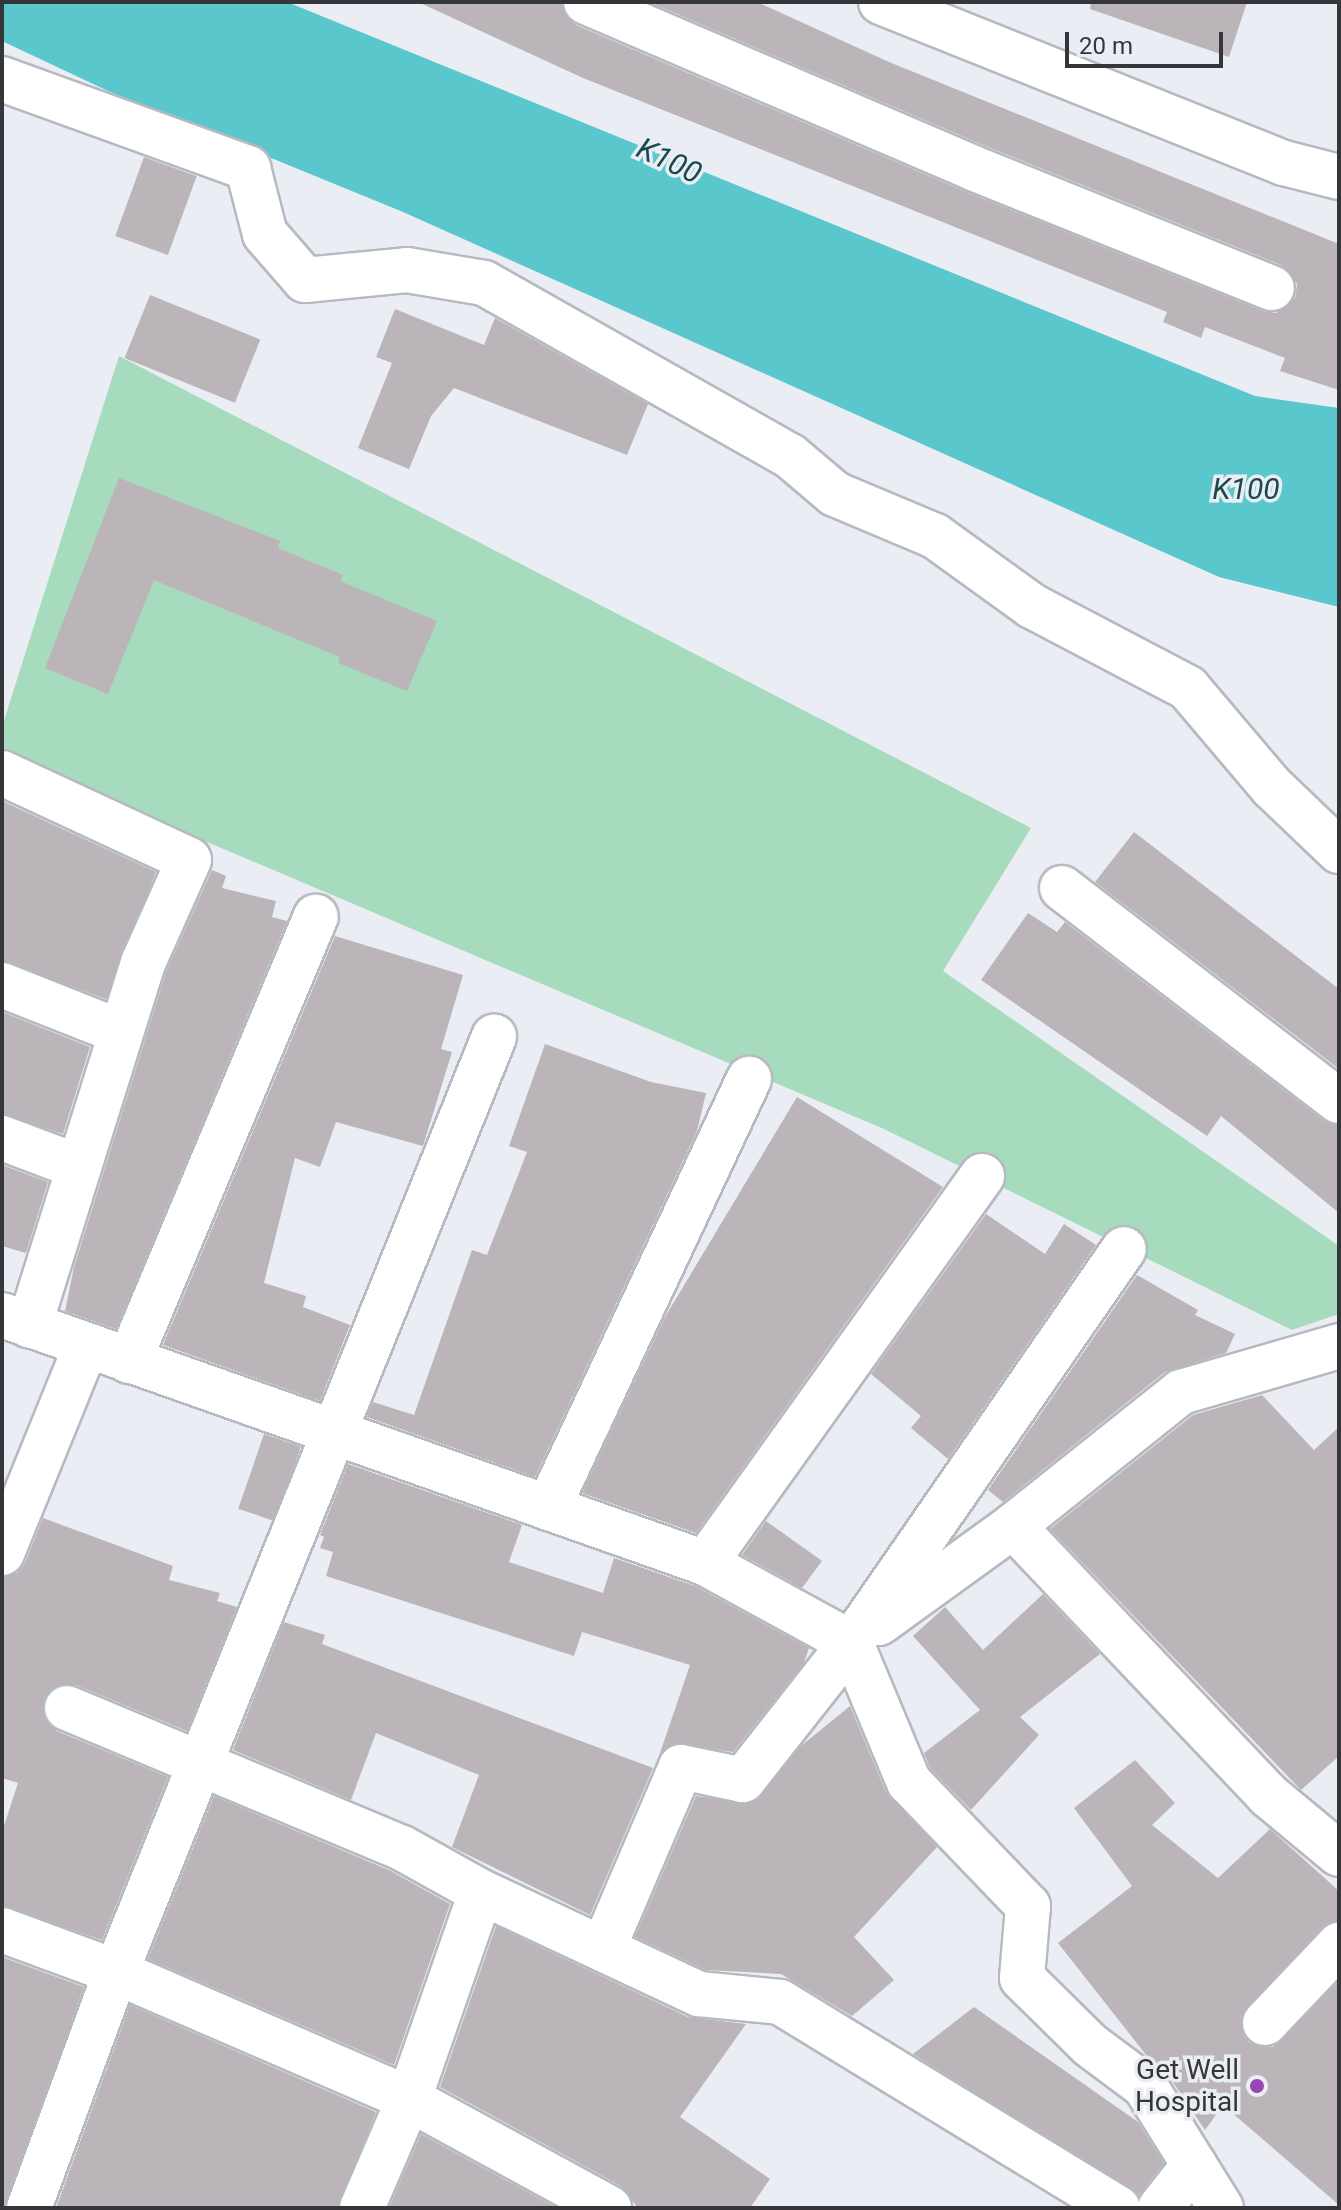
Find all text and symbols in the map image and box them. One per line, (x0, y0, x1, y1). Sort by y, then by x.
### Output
scale bar (1069, 16, 1227, 66)
text: 20 m (1079, 32, 1133, 60)
water label: K100 (631, 130, 707, 192)
water label: K100 (1212, 471, 1280, 507)
place label: Get Well Hospital (1135, 2053, 1239, 2119)
marker: Get Well Hospital (1246, 2075, 1268, 2097)

